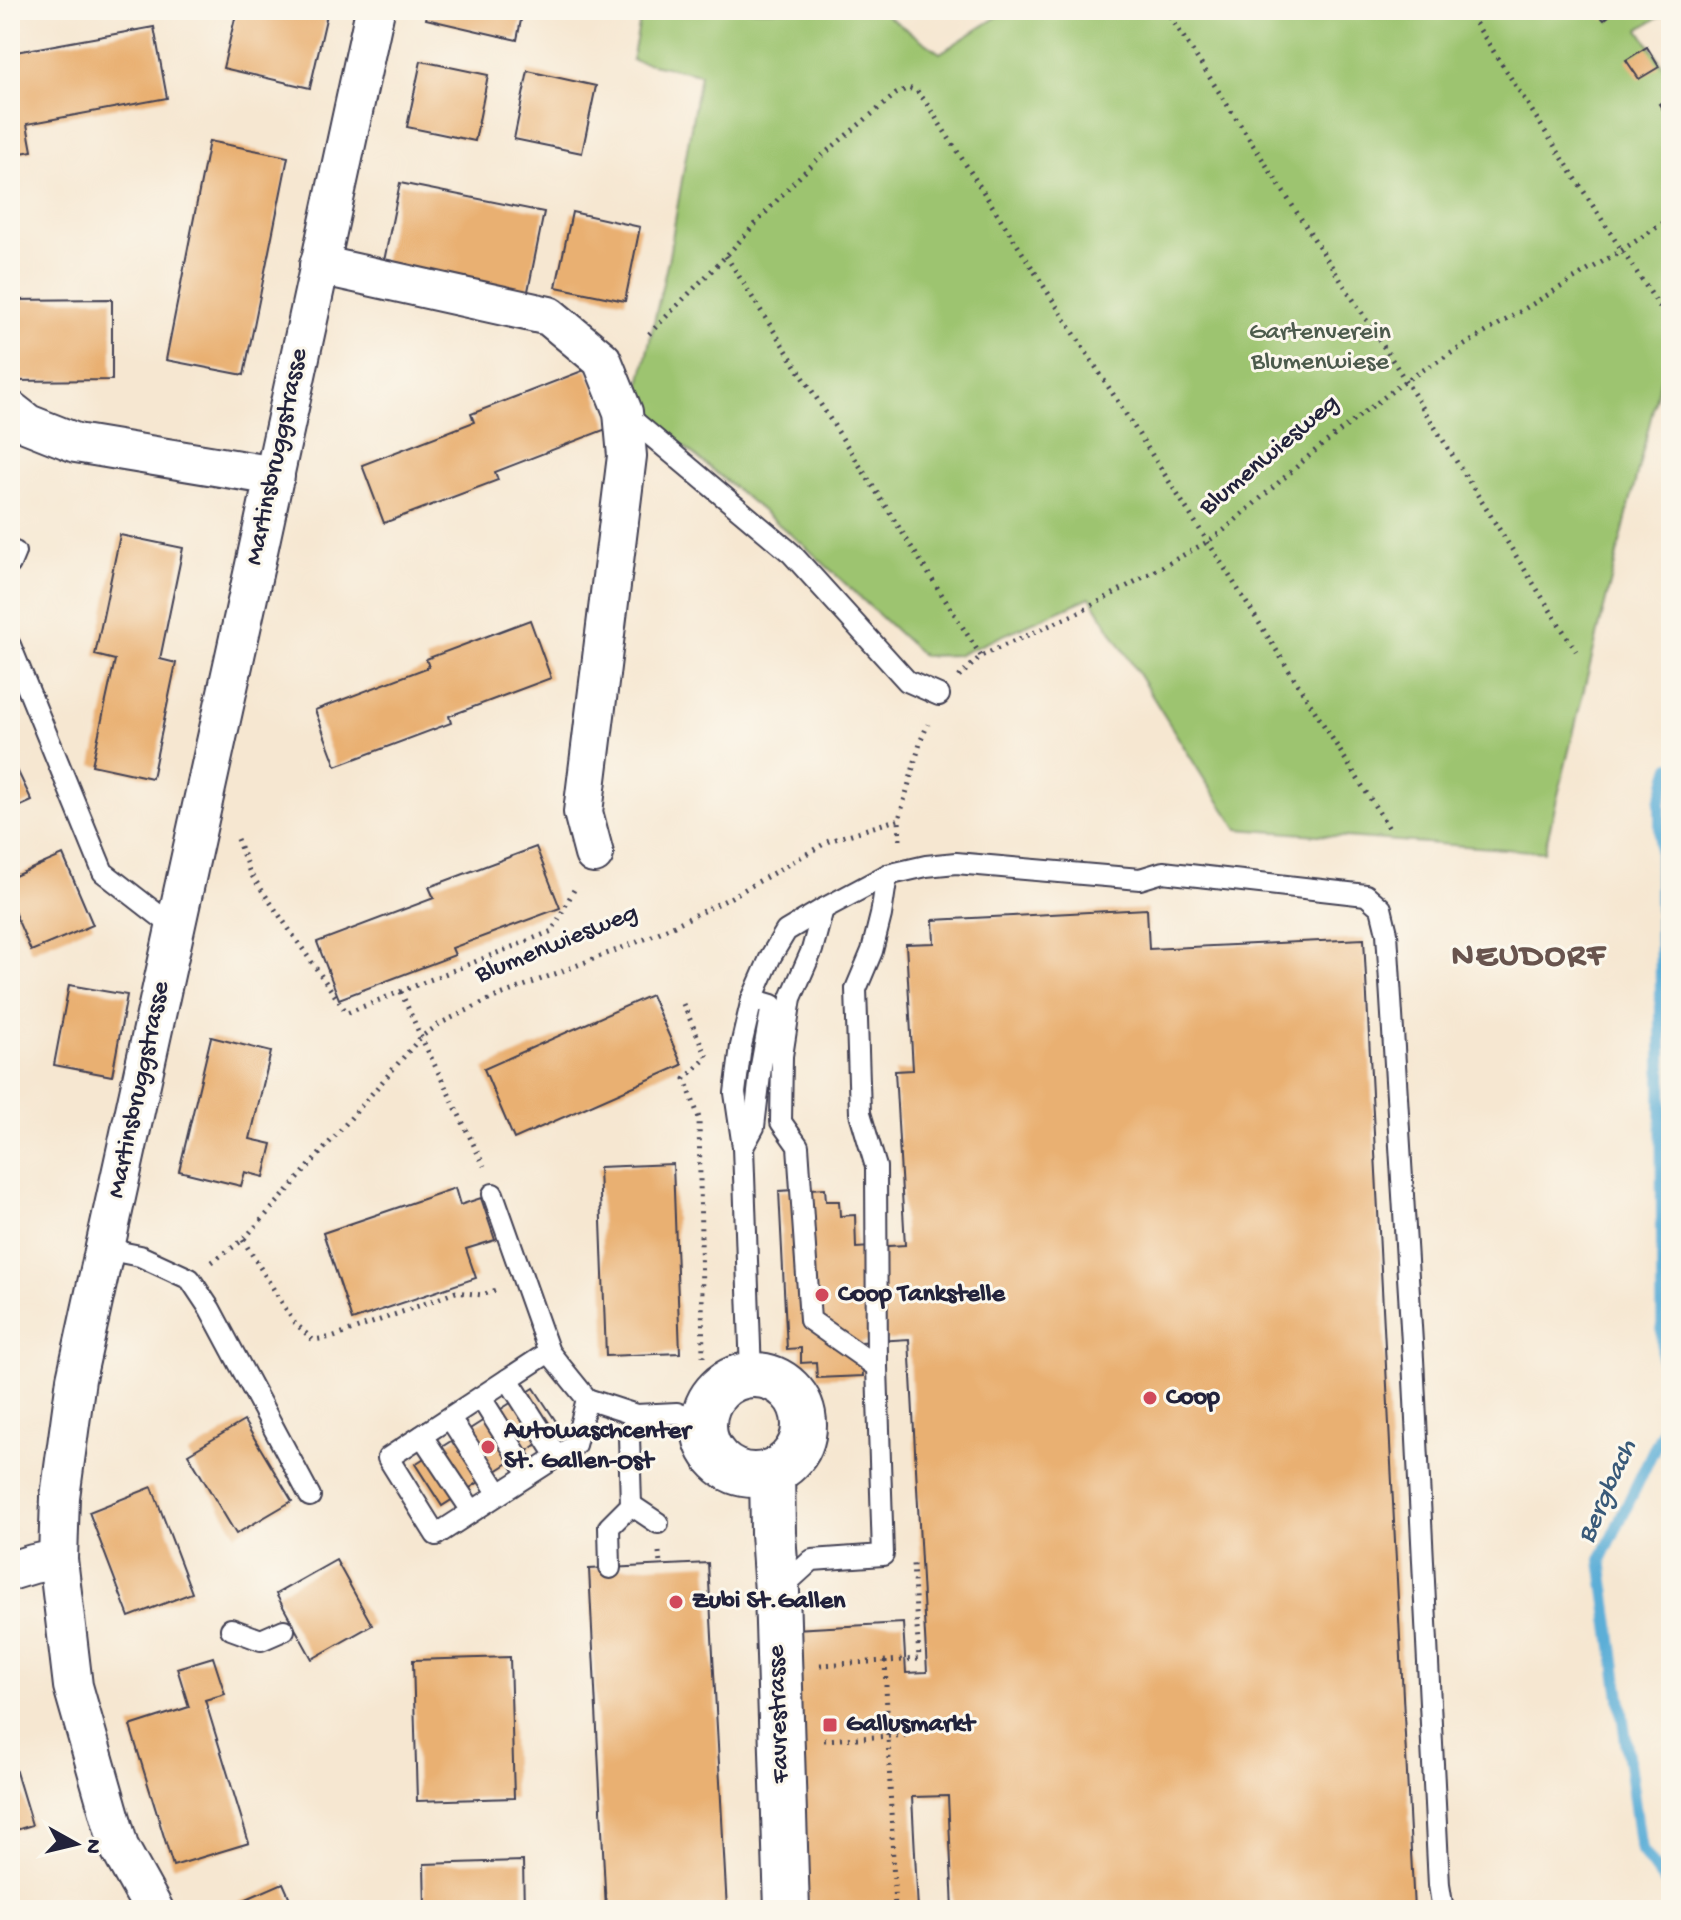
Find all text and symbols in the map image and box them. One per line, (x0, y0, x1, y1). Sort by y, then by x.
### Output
park label: Gartenverein Blumenwiese (1249, 318, 1392, 379)
street label: Martinsbruggstrasse (240, 345, 316, 568)
street label: Blumenwiesweg (1193, 389, 1346, 524)
street label: Blumenwiesweg (470, 898, 643, 992)
district label: NEUDORF (1452, 938, 1607, 978)
street label: Martinsbruggstrasse (102, 978, 178, 1201)
place label: Coop Tankstelle (838, 1280, 1006, 1311)
marker: Coop Tankstelle (813, 1286, 831, 1304)
place label: Coop (1166, 1383, 1220, 1414)
marker: Coop (1141, 1389, 1159, 1407)
place label: Autowaschcenter St. Gallen-Ost (503, 1417, 693, 1478)
water label: Bergbach (1571, 1434, 1646, 1549)
marker: Autowaschcenter St. Gallen-Ost (479, 1438, 497, 1456)
place label: Zubi St.Gallen (692, 1587, 846, 1618)
marker: Zubi St.Gallen (667, 1593, 685, 1611)
street label: Favrestrasse (762, 1644, 798, 1785)
place label: Gallusmarkt (846, 1710, 977, 1741)
marker: Gallusmarkt (821, 1716, 839, 1734)
north arrow (36, 1804, 116, 1884)
text: N (78, 1837, 106, 1855)

